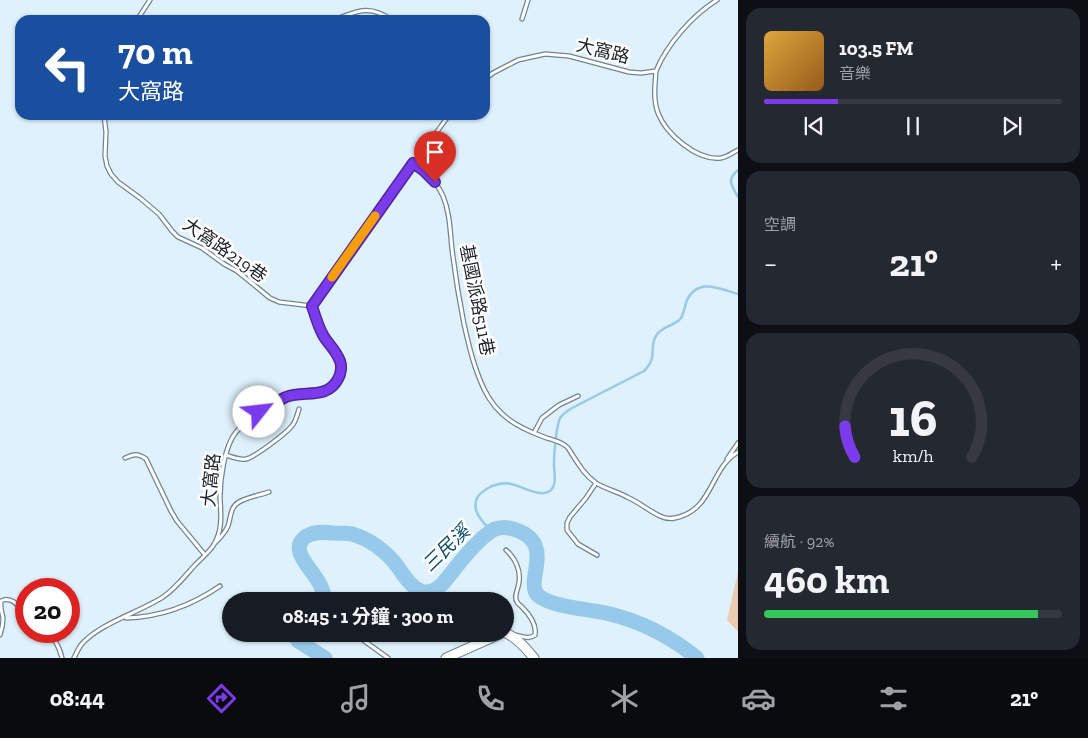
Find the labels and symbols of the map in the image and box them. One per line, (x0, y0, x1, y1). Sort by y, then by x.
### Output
street label: 大窩路 (574, 34, 632, 68)
pin (414, 131, 456, 182)
street label: 大窩路219巷 (179, 213, 271, 287)
street label: 基國派路511巷 (455, 242, 499, 358)
position arrow (232, 385, 284, 437)
street label: 大窩路 (197, 452, 225, 508)
water label: 三民溪 (418, 518, 477, 576)
speed limit sign: 20 (15, 578, 80, 643)

